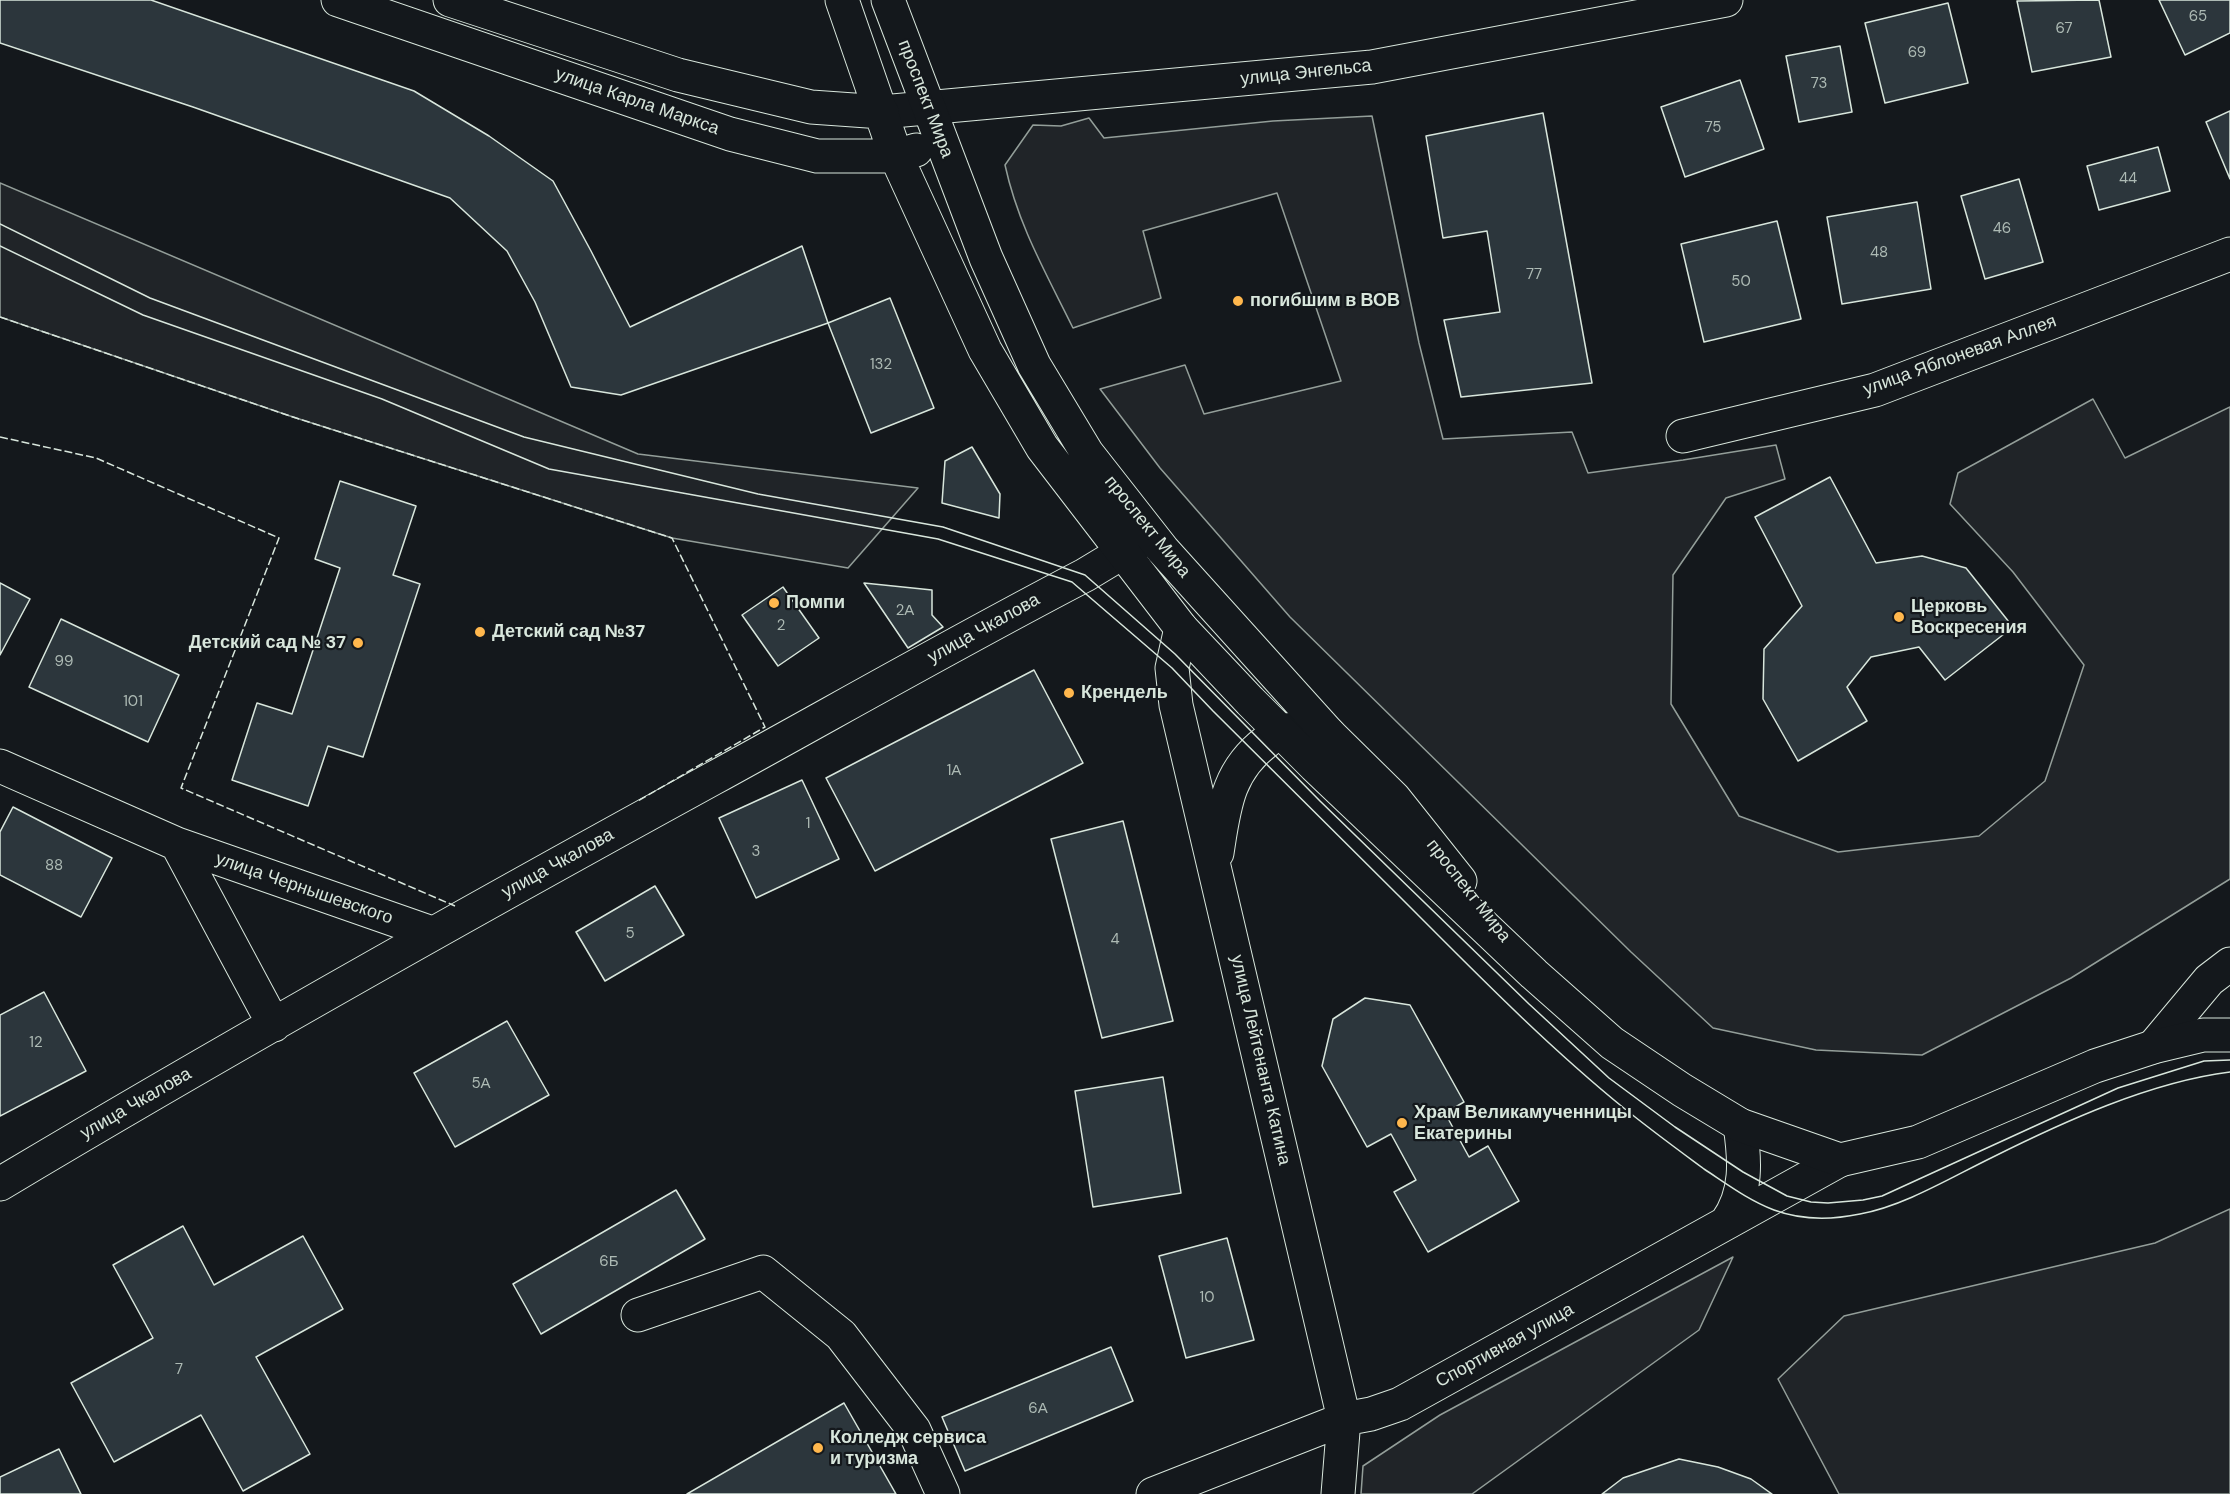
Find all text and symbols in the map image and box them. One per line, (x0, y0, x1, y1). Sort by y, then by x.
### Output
house number: 65 (2189, 8, 2207, 26)
house number: 67 (2055, 20, 2073, 38)
street label: проспект Мира (893, 37, 957, 161)
house number: 69 (1908, 44, 1926, 62)
street label: улица Энгельса (1239, 55, 1373, 91)
street label: улица Карла Маркса (552, 64, 722, 140)
house number: 73 (1811, 75, 1827, 93)
house number: 75 (1705, 119, 1721, 137)
house number: 44 (2119, 170, 2137, 188)
house number: 46 (1993, 220, 2011, 238)
house number: 48 (1870, 244, 1888, 262)
house number: 77 (1526, 266, 1542, 284)
house number: 50 (1731, 273, 1751, 291)
place label: погибшим в ВОВ (1250, 290, 1400, 312)
marker: погибшим в ВОВ (1231, 294, 1245, 308)
street label: улица Яблоневая Аллея (1860, 311, 2060, 401)
house number: 132 (870, 356, 892, 374)
street label: проспект Мира (1099, 472, 1195, 582)
street label: улица Чкалова (924, 589, 1044, 669)
place label: Помпи (786, 592, 845, 614)
marker: Помпи (767, 596, 781, 610)
place label: Церковь Воскресения (1911, 596, 2027, 638)
house number: 2А (896, 602, 914, 620)
marker: Церковь Воскресения (1892, 610, 1906, 624)
house number: 2 (777, 617, 785, 635)
place label: Детский сад №37 (492, 621, 645, 643)
marker: Детский сад №37 (473, 625, 487, 639)
place label: Детский сад № 37 (189, 632, 346, 654)
marker: Детский сад № 37 (351, 636, 365, 650)
house number: 99 (55, 653, 73, 671)
place label: Крендель (1081, 682, 1168, 704)
marker: Крендель (1062, 686, 1076, 700)
house number: 101 (123, 693, 143, 711)
house number: 1А (947, 762, 961, 780)
house number: 1 (806, 815, 810, 833)
street label: улица Чкалова (498, 824, 618, 904)
street label: проспект Мира (1421, 835, 1515, 947)
house number: 3 (752, 843, 760, 861)
street label: улица Чернышевского (212, 848, 396, 930)
house number: 88 (45, 857, 63, 875)
house number: 5 (625, 925, 635, 943)
house number: 4 (1110, 931, 1120, 949)
street label: улица Лейтенанта Катина (1225, 953, 1295, 1167)
house number: 12 (29, 1034, 43, 1052)
street label: улица Чкалова (77, 1063, 195, 1145)
house number: 5А (471, 1075, 491, 1093)
place label: Храм Великамученницы Екатерины (1414, 1102, 1632, 1144)
marker: Храм Великамученницы Екатерины (1395, 1116, 1409, 1130)
house number: 6Б (599, 1253, 619, 1271)
house number: 10 (1200, 1289, 1214, 1307)
street label: Спортивная улица (1432, 1299, 1578, 1393)
house number: 7 (175, 1361, 183, 1379)
house number: 6А (1028, 1400, 1048, 1418)
place label: Колледж сервиса и туризма (830, 1427, 986, 1470)
marker: Колледж сервиса и туризма (811, 1441, 825, 1455)

